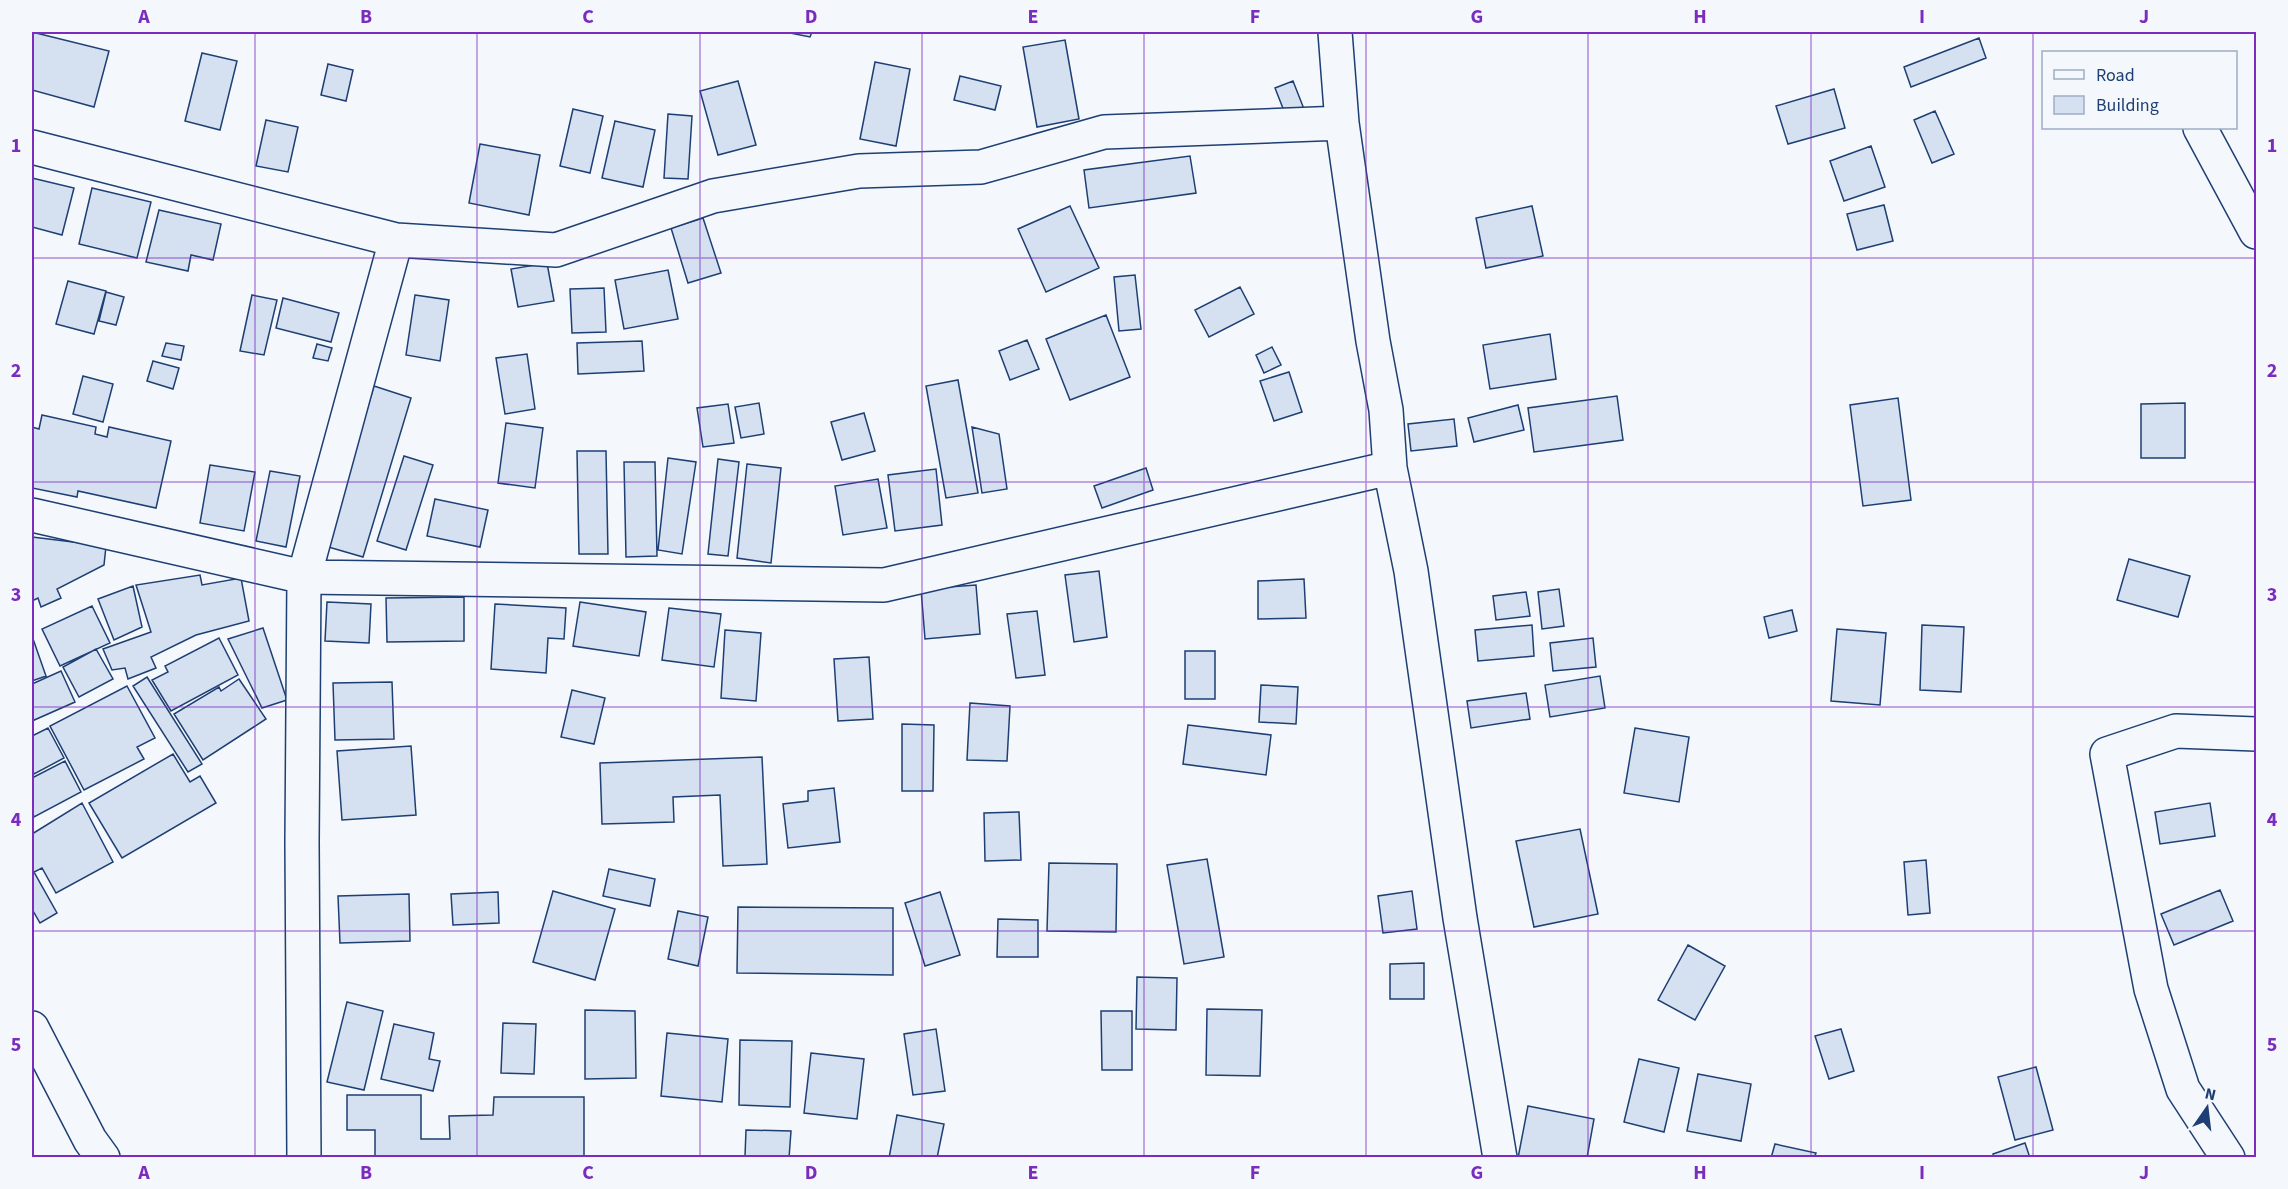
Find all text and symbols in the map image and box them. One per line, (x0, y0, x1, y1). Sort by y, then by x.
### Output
text: A (137, 3, 150, 31)
text: B (360, 3, 372, 31)
text: C (582, 3, 594, 31)
text: D (805, 3, 817, 31)
text: E (1028, 3, 1038, 31)
text: F (1250, 3, 1260, 31)
text: G (1471, 3, 1483, 31)
text: H (1693, 3, 1707, 31)
text: I (1919, 3, 1925, 31)
text: J (2139, 3, 2149, 31)
legend (2042, 51, 2237, 129)
text: Road (2096, 63, 2135, 88)
text: Building (2096, 93, 2159, 118)
text: 1 (11, 132, 21, 160)
text: 1 (2267, 132, 2277, 160)
text: 2 (11, 357, 21, 385)
text: 2 (2267, 357, 2277, 385)
text: 3 (11, 581, 21, 609)
text: 3 (2267, 581, 2277, 609)
text: 4 (11, 806, 22, 834)
text: 4 (2267, 806, 2278, 834)
text: 5 (11, 1031, 21, 1059)
text: 5 (2267, 1031, 2277, 1059)
north arrow (2177, 1078, 2237, 1138)
text: N (2203, 1082, 2218, 1106)
text: A (137, 1159, 150, 1187)
text: B (360, 1159, 372, 1187)
text: C (582, 1159, 594, 1187)
text: D (805, 1159, 817, 1187)
text: E (1028, 1159, 1038, 1187)
text: F (1250, 1159, 1260, 1187)
text: G (1471, 1159, 1483, 1187)
text: H (1693, 1159, 1707, 1187)
text: I (1919, 1159, 1925, 1187)
text: J (2139, 1159, 2149, 1187)

